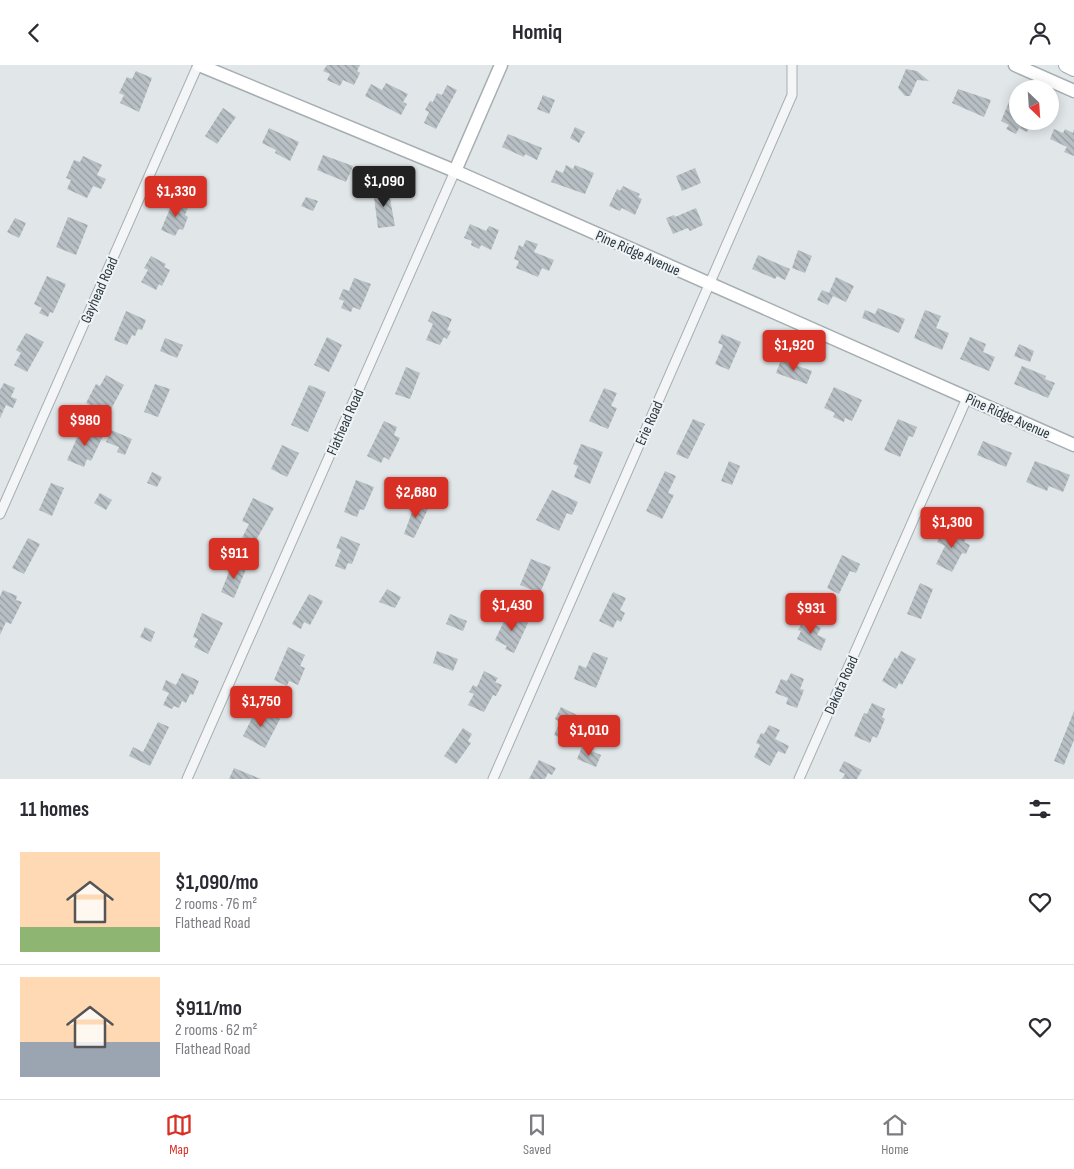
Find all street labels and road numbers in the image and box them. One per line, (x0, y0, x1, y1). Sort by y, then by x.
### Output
street label: Pine Ridge Avenue (592, 226, 683, 281)
street label: Gayhead Road (76, 254, 123, 326)
street label: Flathead Road (322, 386, 369, 458)
street label: Pine Ridge Avenue (962, 389, 1053, 444)
street label: Erie Road (631, 398, 668, 448)
street label: Dakota Road (820, 653, 863, 718)

